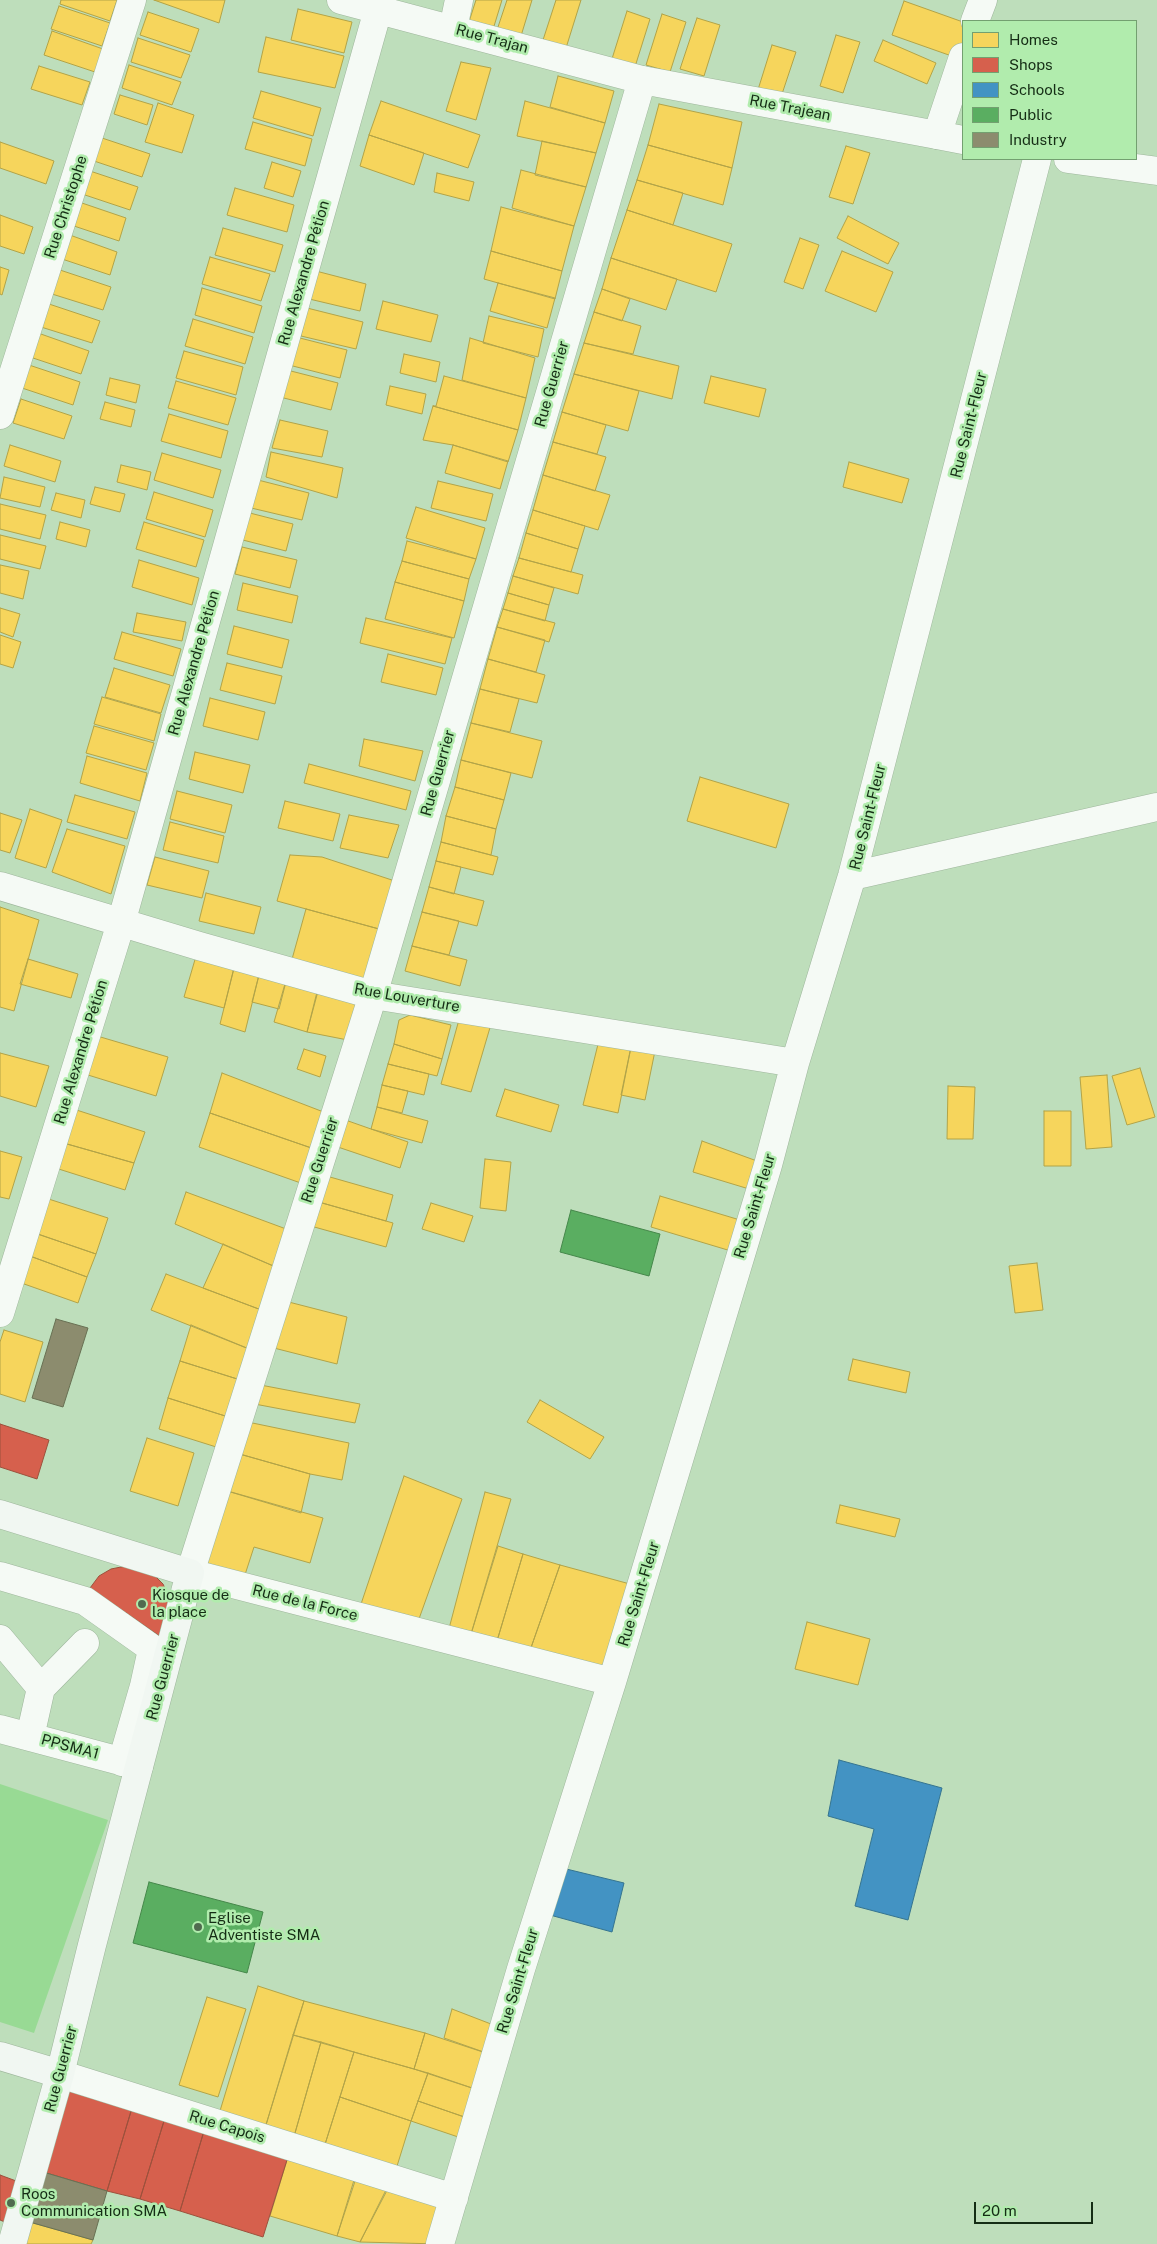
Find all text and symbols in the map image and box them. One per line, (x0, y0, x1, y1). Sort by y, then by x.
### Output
legend (962, 20, 1137, 160)
street label: Rue Trajan (454, 21, 530, 57)
text: Homes (1009, 31, 1058, 48)
text: Shops (1009, 56, 1053, 73)
text: Schools (1009, 81, 1065, 98)
street label: Rue Trajean (748, 91, 832, 125)
text: Public (1009, 106, 1053, 123)
text: Industry (1009, 131, 1067, 148)
street label: Rue Christophe (41, 153, 91, 261)
street label: Rue Alexandre Pétion (275, 198, 333, 348)
street label: Rue Guerrier (531, 339, 573, 429)
street label: Rue Saint-Fleur (947, 370, 991, 480)
street label: Rue Alexandre Pétion (165, 588, 223, 738)
street label: Rue Guerrier (417, 728, 459, 818)
street label: Rue Saint-Fleur (846, 762, 890, 872)
street label: Rue Alexandre Pétion (50, 978, 112, 1126)
street label: Rue Louverture (353, 980, 461, 1016)
street label: Rue Guerrier (298, 1115, 342, 1205)
street label: Rue Saint-Fleur (731, 1151, 779, 1261)
street label: Rue Saint-Fleur (615, 1539, 663, 1649)
street label: Rue de la Force (250, 1581, 360, 1625)
place label: Kiosque de la place (152, 1586, 229, 1621)
marker: Kiosque de la place (136, 1598, 148, 1610)
street label: Rue Guerrier (143, 1632, 183, 1722)
street label: PPSMA1 (39, 1731, 101, 1763)
place label: Eglise Adventiste SMA (208, 1909, 320, 1944)
marker: Eglise Adventiste SMA (192, 1921, 204, 1933)
street label: Rue Saint-Fleur (494, 1926, 542, 2036)
street label: Rue Guerrier (41, 2024, 81, 2114)
street label: Rue Capois (187, 2107, 267, 2147)
place label: Roos Communication SMA (21, 2185, 167, 2220)
scale bar (977, 2192, 1096, 2224)
marker: Roos Communication SMA (5, 2197, 17, 2209)
text: 20 m (982, 2202, 1017, 2219)

